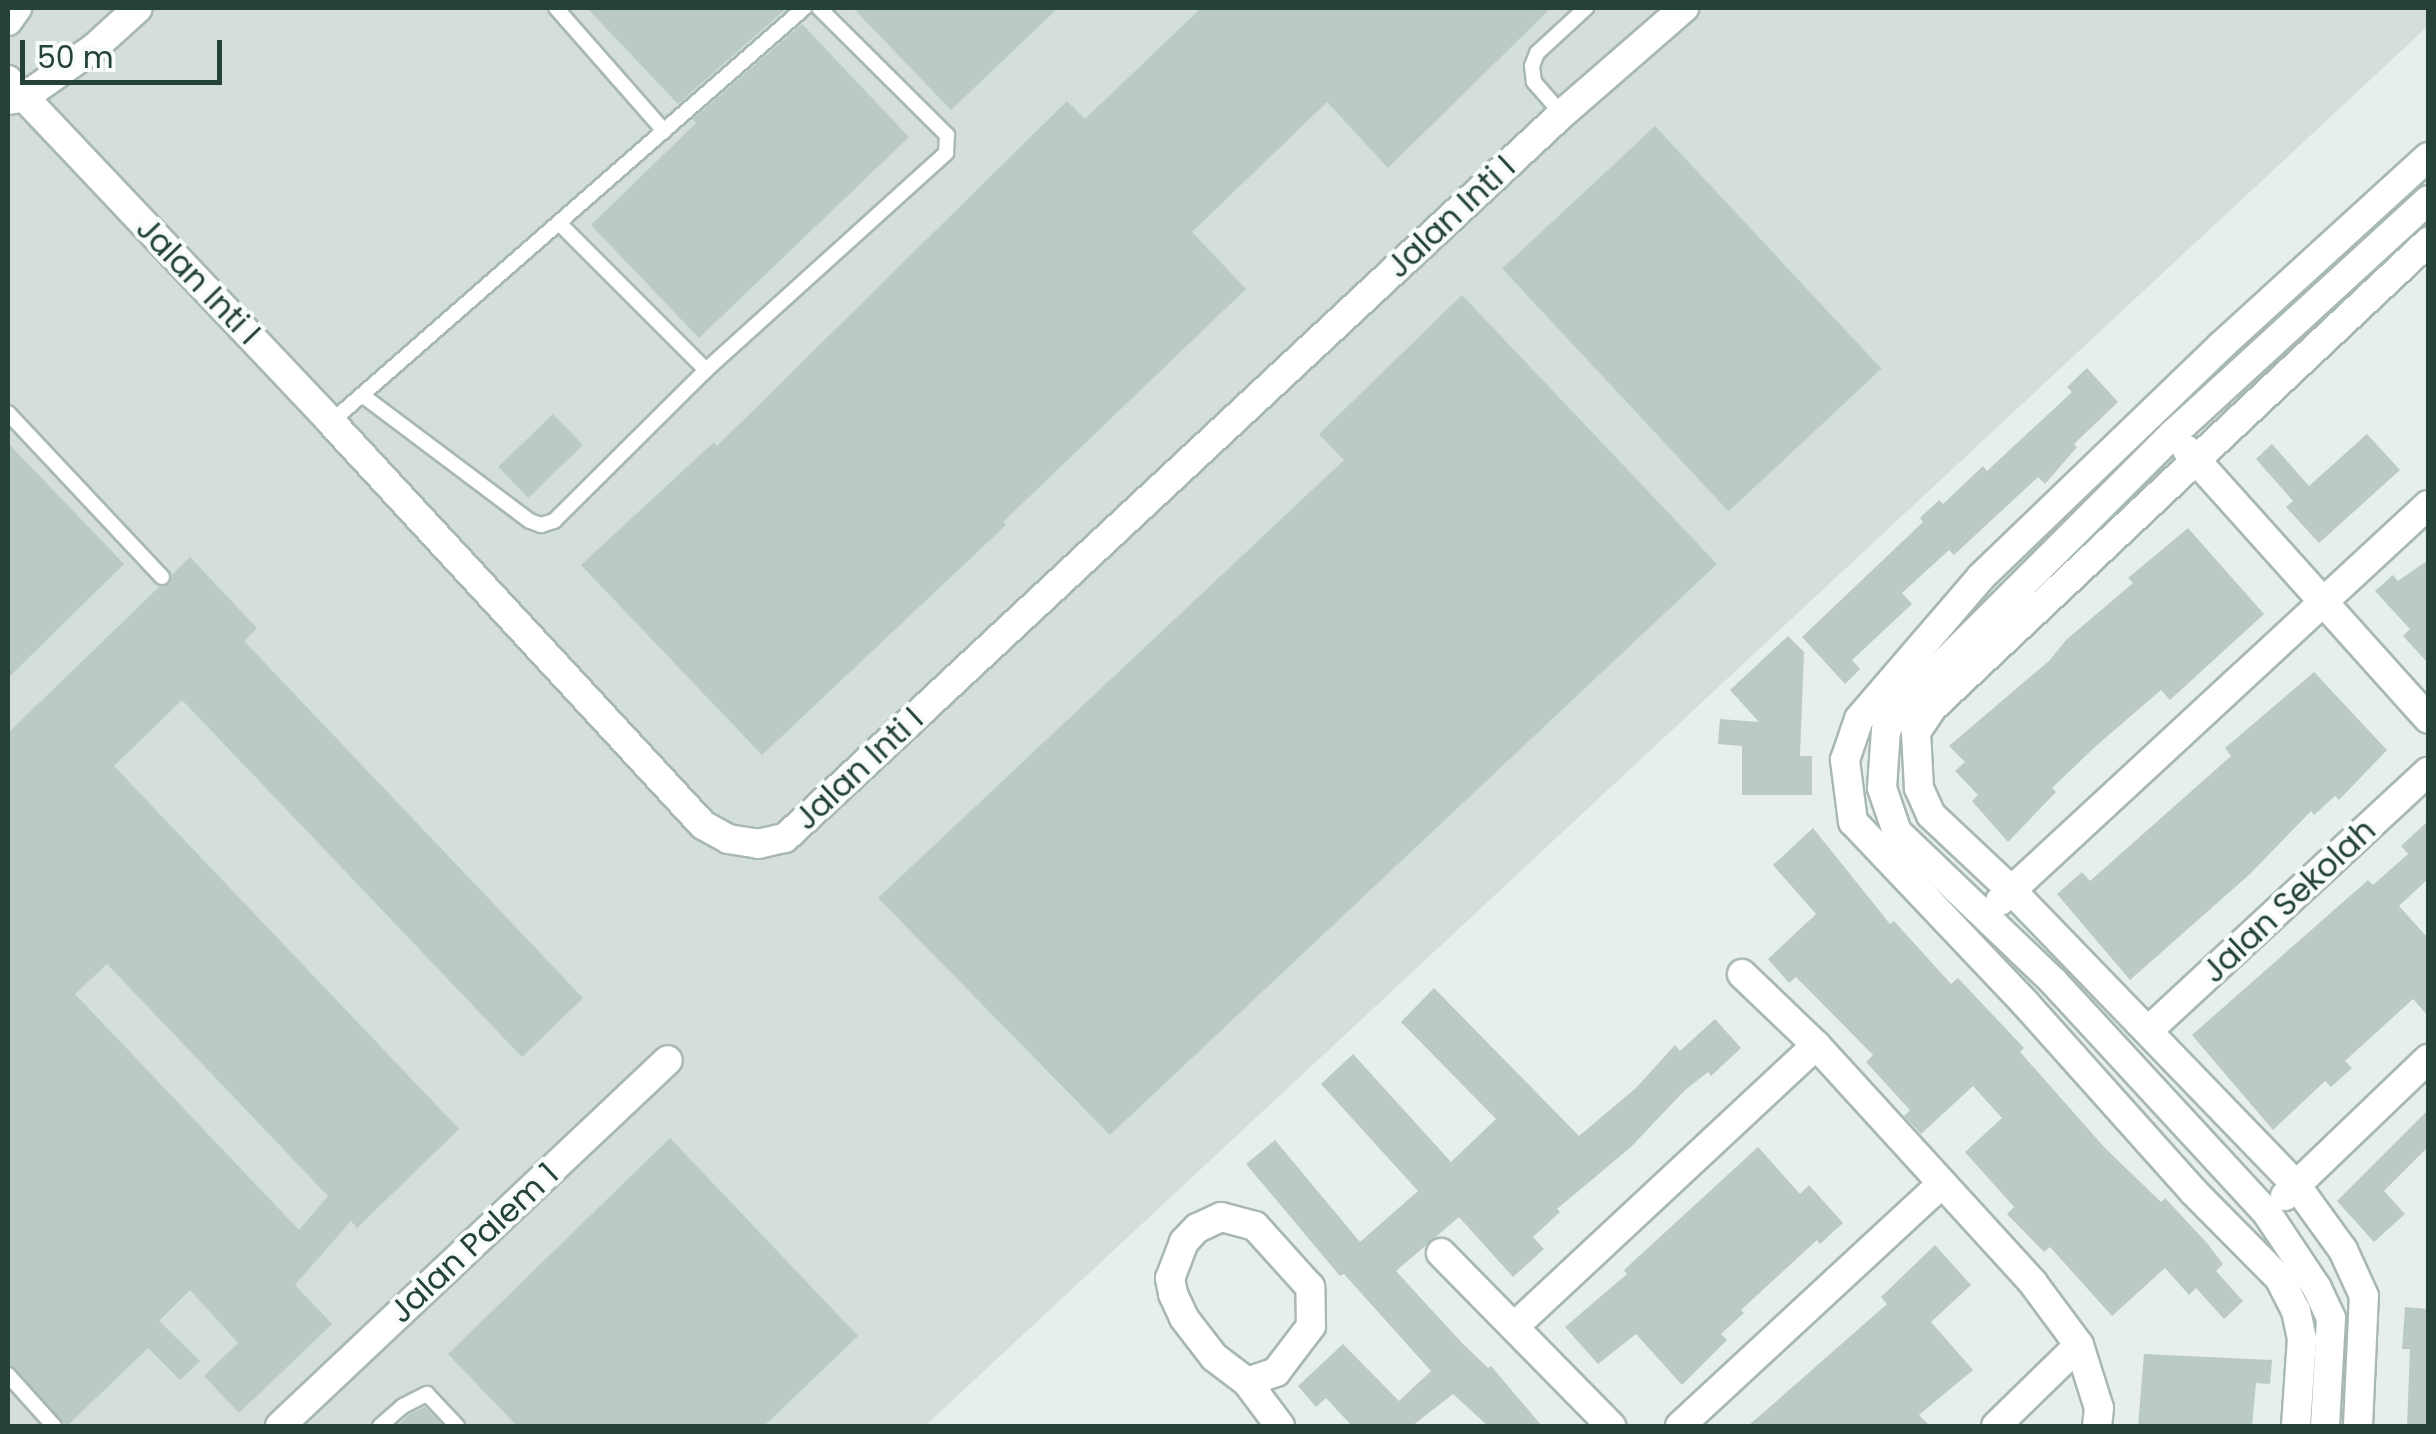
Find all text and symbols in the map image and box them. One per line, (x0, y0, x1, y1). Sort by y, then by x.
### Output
scale bar (25, 20, 228, 82)
text: 50 m (37, 36, 114, 79)
street label: Jalan Inti I (1379, 148, 1523, 286)
street label: Jalan Inti I (128, 210, 268, 352)
street label: Jalan Inti I (787, 700, 931, 838)
street label: Jalan Sekolah (2194, 811, 2384, 991)
street label: Jalan Palem 1 (382, 1155, 566, 1331)

